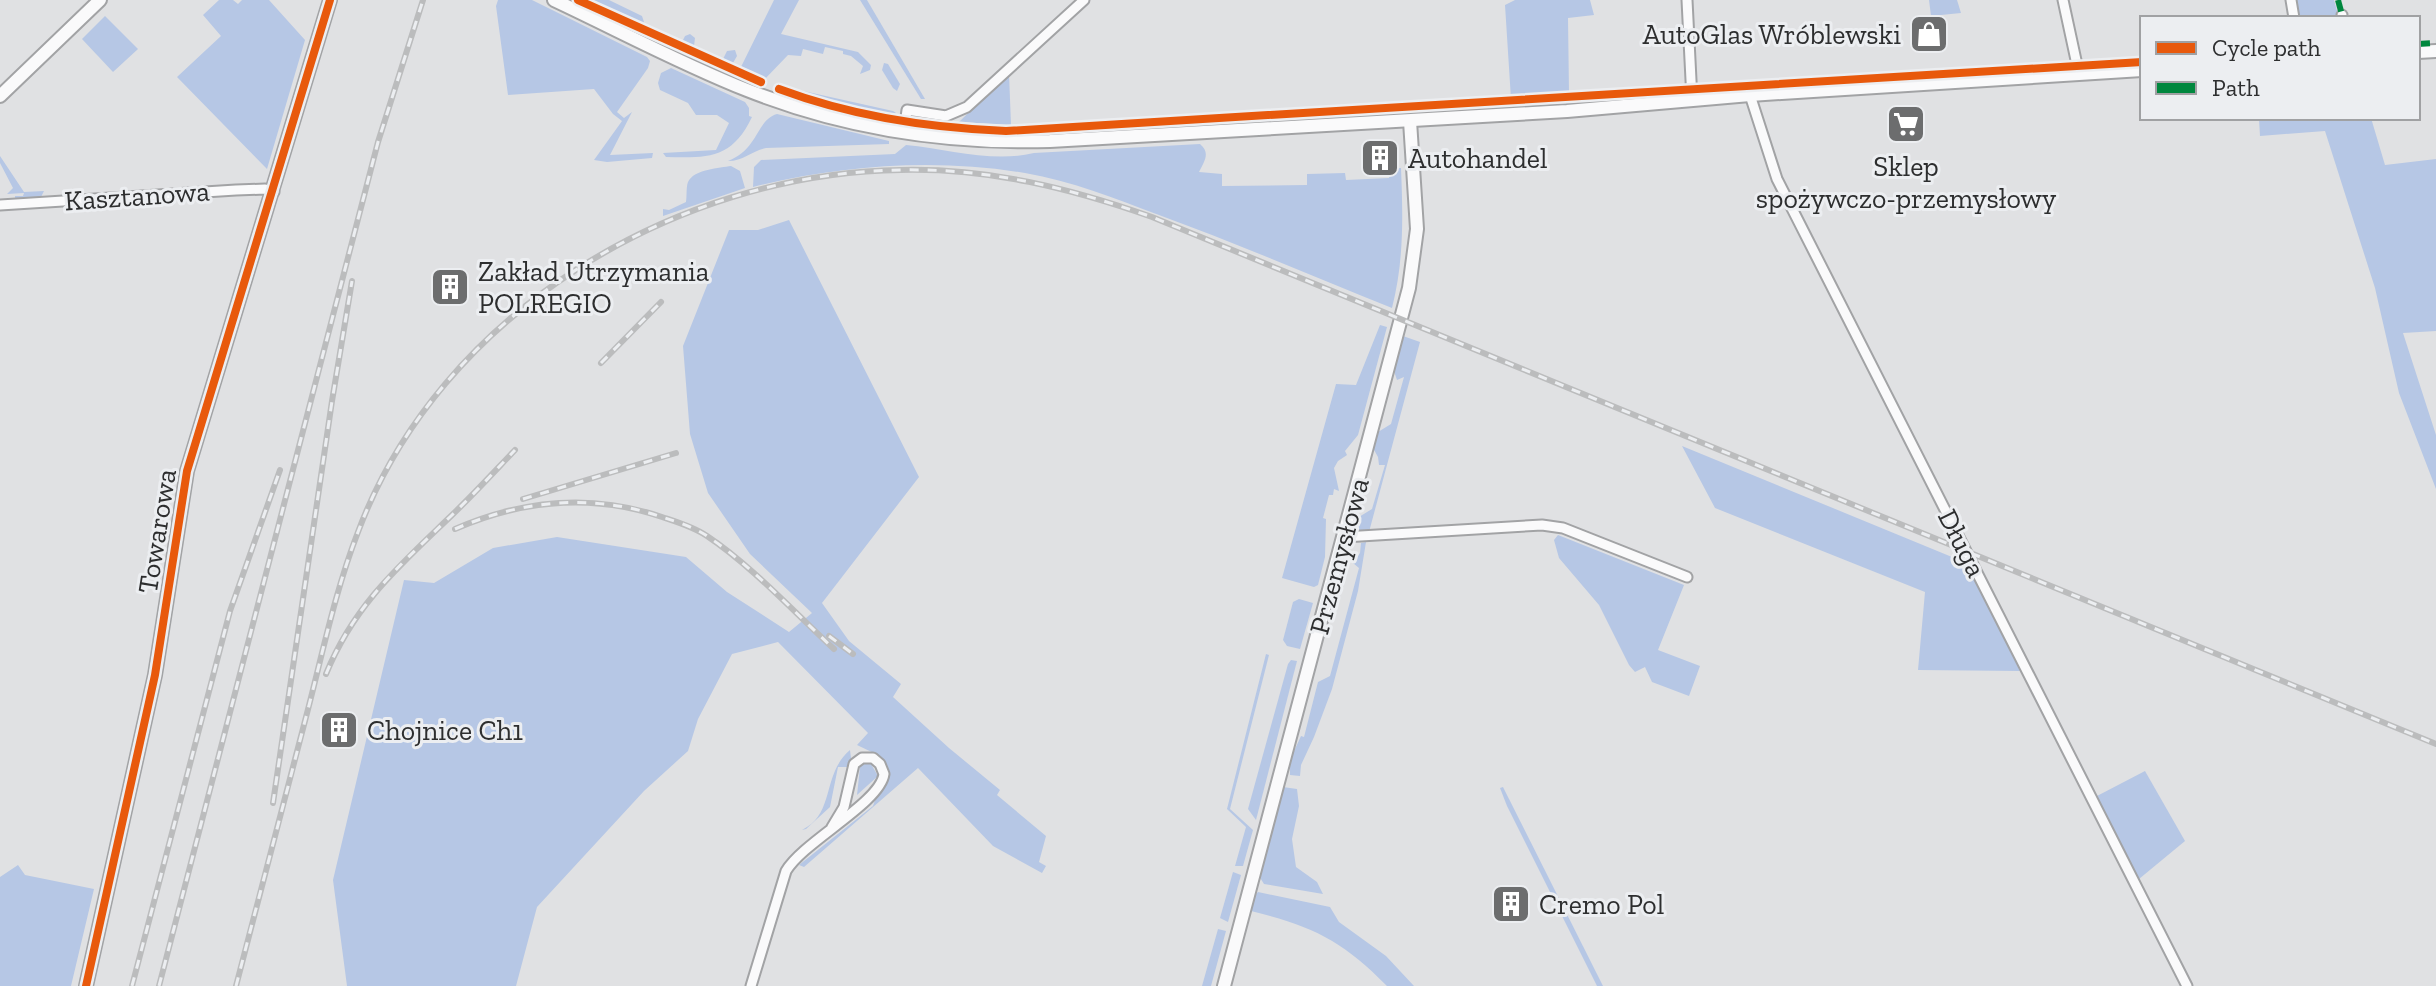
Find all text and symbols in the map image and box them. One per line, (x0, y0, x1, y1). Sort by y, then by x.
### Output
shop icon: AutoGlas Wróblewski (1908, 13, 1950, 55)
legend (2140, 16, 2420, 120)
place label: AutoGlas Wróblewski (1642, 18, 1901, 51)
text: Cycle path (2212, 33, 2321, 62)
text: Path (2212, 73, 2260, 102)
supermarket icon: Sklep spożywczo-przemysłowy (1885, 103, 1927, 145)
building icon: Autohandel (1359, 137, 1401, 179)
place label: Autohandel (1408, 142, 1547, 175)
place label: Sklep spożywczo-przemysłowy (1756, 150, 2057, 215)
street label: Kasztanowa (63, 174, 211, 218)
place label: Zakład Utrzymania POLREGIO (478, 255, 710, 320)
building icon: Zakład Utrzymania POLREGIO (429, 266, 471, 308)
street label: Towarowa (131, 466, 183, 596)
street label: Przemysłowa (1302, 474, 1376, 638)
street label: Długa (1931, 504, 1993, 583)
building icon: Chojnice Ch1 (318, 709, 360, 751)
place label: Chojnice Ch1 (367, 714, 523, 747)
building icon: Cremo Pol (1490, 883, 1532, 925)
place label: Cremo Pol (1539, 888, 1664, 921)

